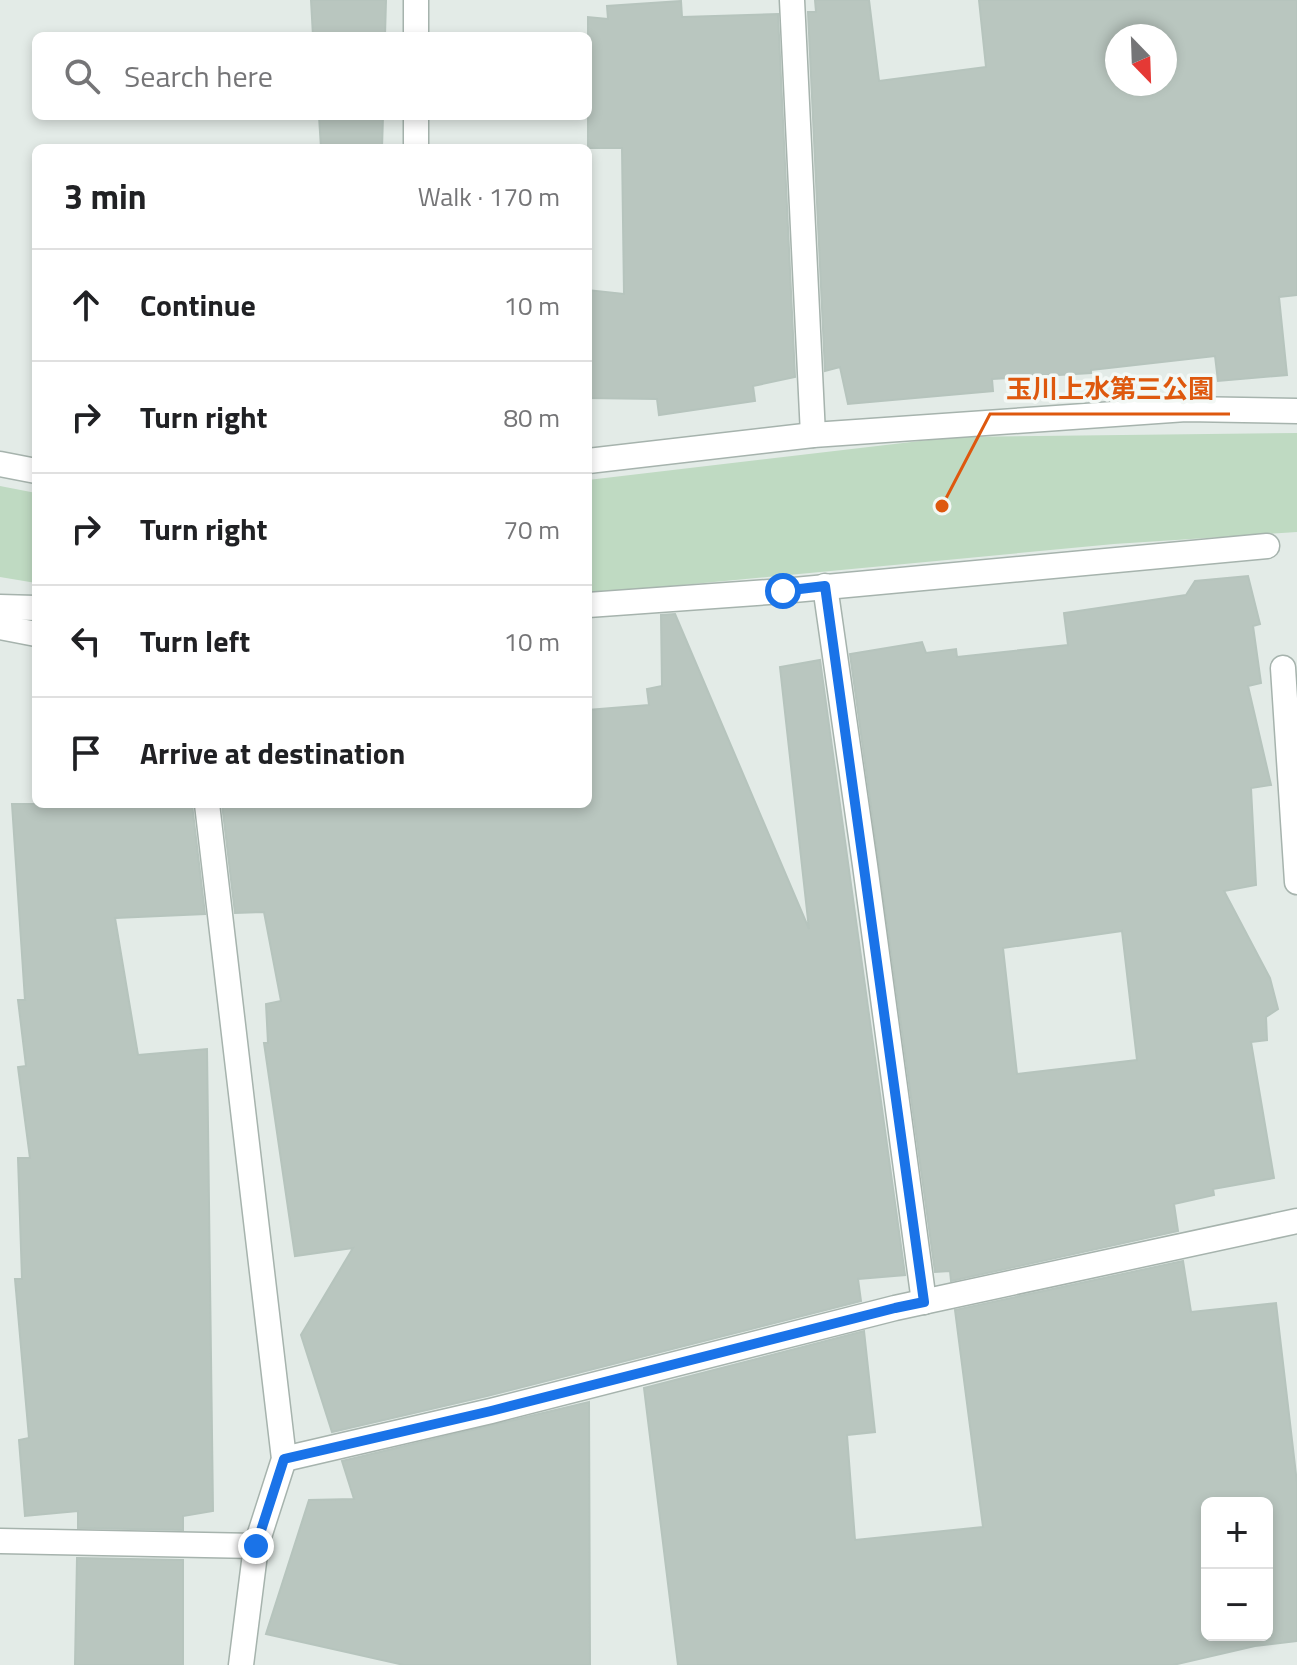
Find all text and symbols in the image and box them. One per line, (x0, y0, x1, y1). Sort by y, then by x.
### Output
north arrow (1105, 24, 1177, 96)
search box (32, 32, 592, 120)
text: Search here (124, 53, 273, 99)
icon: search (60, 54, 104, 98)
text: 3 min (64, 170, 147, 222)
text: Walk · 170 m (418, 177, 560, 216)
text: Continue (140, 282, 256, 328)
icon: ahead (64, 283, 108, 327)
text: 10 m (503, 286, 560, 325)
callout: 玉川上水第三公園 (990, 364, 1230, 414)
text: 玉川上水第三公園 (1006, 369, 1214, 408)
text: Turn right (140, 394, 268, 440)
icon: right (64, 395, 108, 439)
text: 80 m (503, 398, 560, 437)
text: Turn right (140, 506, 268, 552)
icon: right (64, 507, 108, 551)
text: 70 m (503, 510, 560, 549)
route start (765, 573, 801, 609)
text: Turn left (140, 618, 250, 664)
icon: left (64, 619, 108, 663)
text: 10 m (503, 622, 560, 661)
text: Arrive at destination (140, 730, 405, 776)
icon: arrive (64, 731, 108, 775)
map controls (1201, 1497, 1273, 1641)
button: + (1201, 1497, 1273, 1569)
route end (238, 1528, 274, 1564)
button: − (1201, 1569, 1273, 1641)

